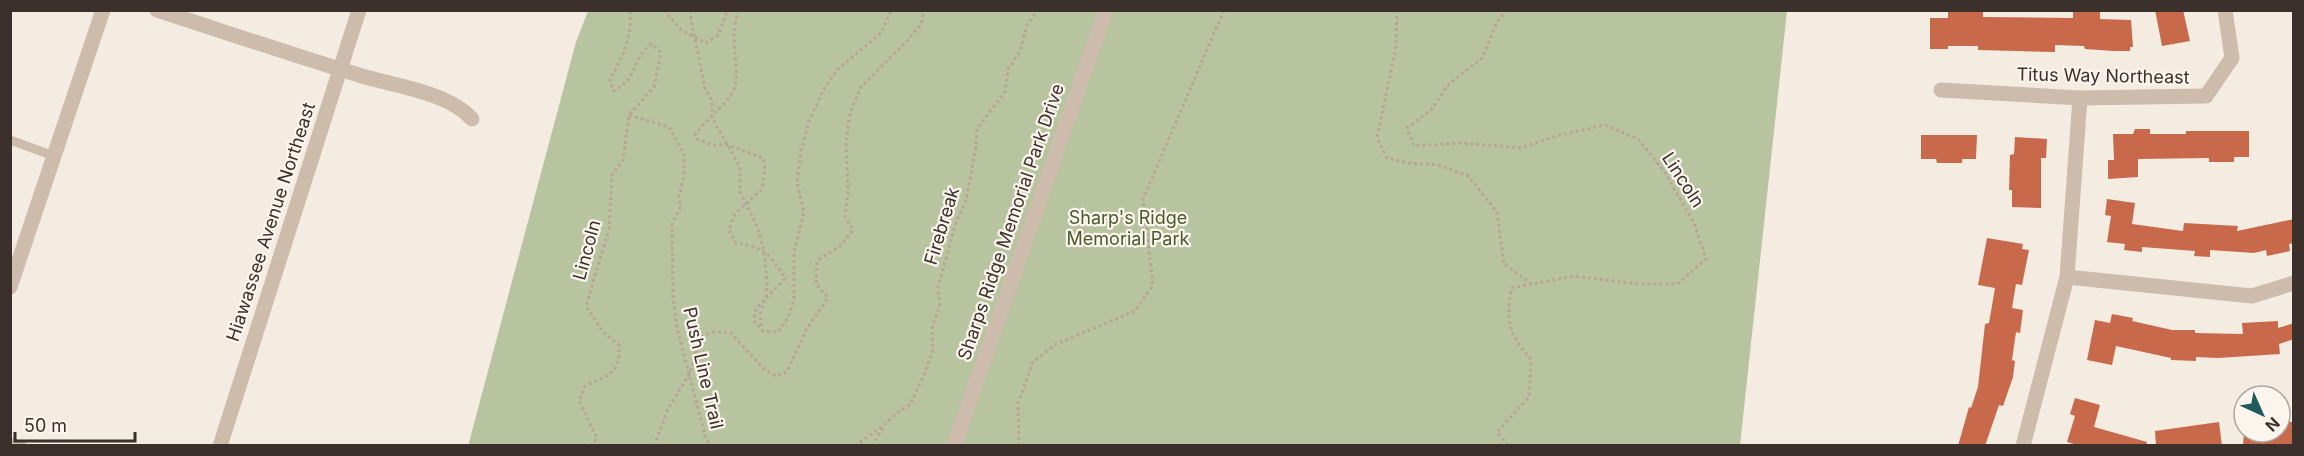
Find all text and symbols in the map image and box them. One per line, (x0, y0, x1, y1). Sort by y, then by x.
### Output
street label: Titus Way Northeast (2016, 63, 2190, 88)
street label: Sharps Ridge Memorial Park Drive (953, 81, 1068, 363)
street label: Hiawassee Avenue Northeast (222, 100, 319, 344)
street label: Lincoln (1658, 148, 1709, 211)
street label: Firebreak (920, 184, 963, 267)
park label: Sharp's Ridge Memorial Park (1067, 207, 1190, 249)
street label: Lincoln (568, 218, 605, 282)
street label: Push Line Trail (679, 305, 728, 431)
north arrow (2232, 384, 2292, 444)
scale bar (15, 405, 135, 443)
text: N (2261, 413, 2284, 436)
text: 50 m (24, 415, 67, 436)

